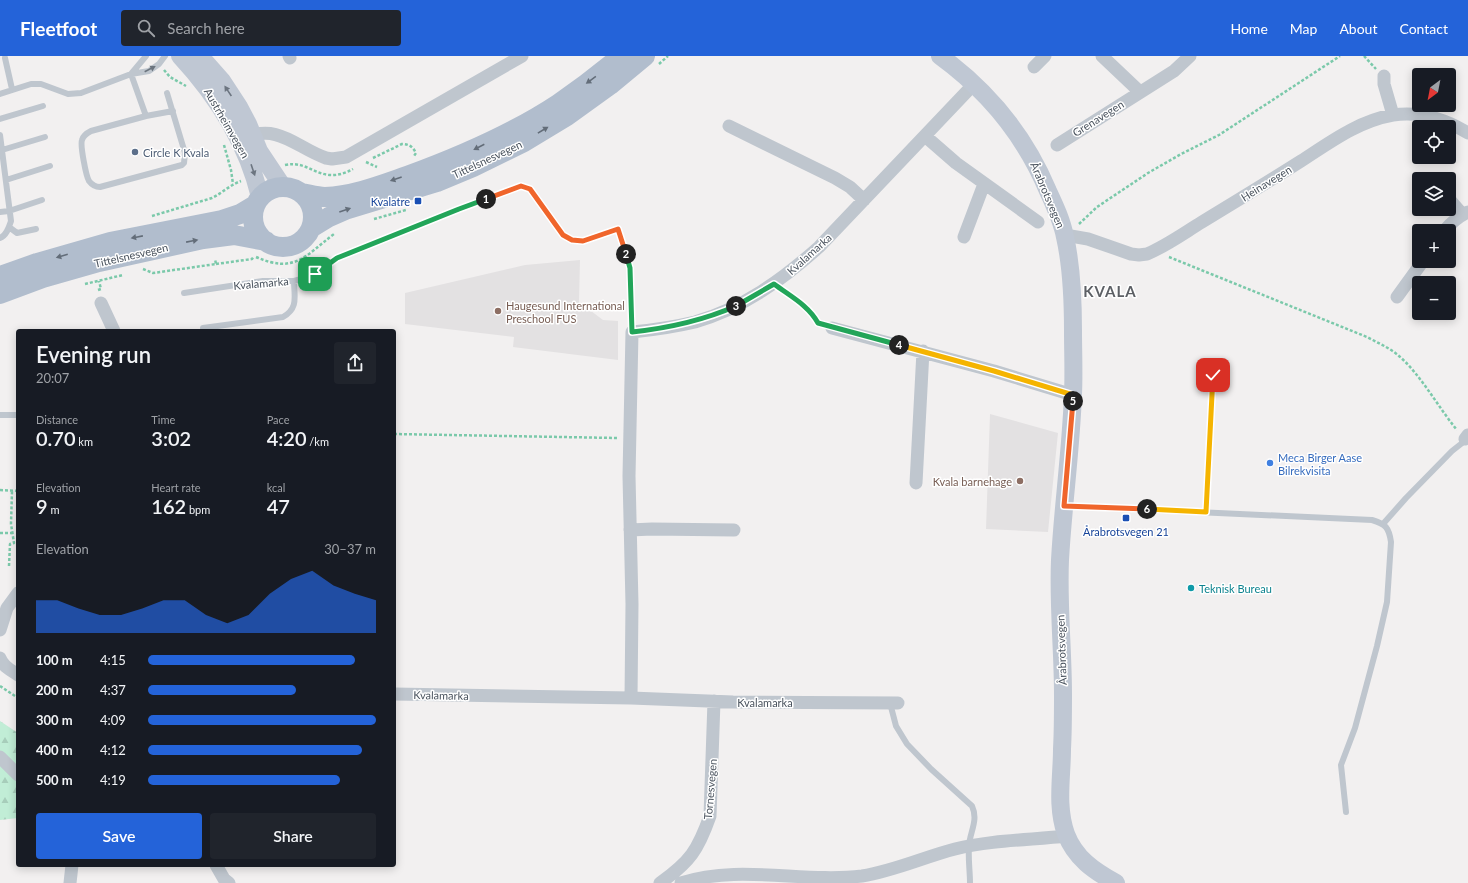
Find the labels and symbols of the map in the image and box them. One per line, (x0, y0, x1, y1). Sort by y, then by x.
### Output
one-way arrow (144, 66, 156, 72)
north arrow (1412, 68, 1456, 112)
one-way arrow (585, 76, 596, 84)
street label: Austrheimvegen (202, 86, 252, 160)
one-way arrow (224, 86, 232, 96)
street label: Grenavegen (1070, 97, 1126, 139)
one-way arrow (537, 127, 549, 134)
street label: Tittelsnesvegen (450, 137, 524, 181)
one-way arrow (473, 144, 485, 150)
place label: Circle K Kvala (143, 146, 209, 159)
marker: Circle K Kvala (130, 147, 140, 157)
street label: Årabrotsvegen (1028, 160, 1068, 230)
street label: Heinavegen (1238, 162, 1294, 204)
one-way arrow (250, 165, 256, 177)
one-way arrow (390, 177, 402, 183)
pin: 1 (476, 189, 496, 209)
place label: Kvalatre (371, 195, 410, 208)
marker: Kvalatre (413, 196, 423, 206)
one-way arrow (340, 207, 352, 213)
street label: Kvalamarka (784, 231, 834, 277)
one-way arrow (131, 234, 143, 240)
one-way arrow (186, 238, 198, 244)
street label: Tittelsnesvegen (93, 240, 169, 270)
pin: 2 (616, 244, 636, 264)
one-way arrow (56, 253, 68, 259)
pin (298, 257, 332, 291)
street label: Kvalamarka (233, 274, 289, 292)
district label: KVALA (1083, 282, 1137, 300)
pin: 3 (726, 296, 746, 316)
place label: Haugesund International Preschool FUS (506, 299, 625, 325)
marker: Haugesund International Preschool FUS (493, 306, 503, 316)
pin: 4 (889, 335, 909, 355)
pin (1196, 358, 1230, 392)
pin: 5 (1063, 391, 1083, 411)
place label: Meca Birger Aase Bilrekvisita (1278, 451, 1362, 477)
marker: Meca Birger Aase Bilrekvisita (1265, 458, 1275, 468)
place label: Kvala barnehage (933, 475, 1012, 488)
marker: Kvala barnehage (1015, 476, 1025, 486)
pin: 6 (1137, 499, 1157, 519)
marker: Årabrotsvegen 21 (1121, 513, 1131, 523)
place label: Årabrotsvegen 21 (1083, 525, 1169, 538)
place label: Teknisk Bureau (1199, 582, 1272, 595)
marker: Teknisk Bureau (1186, 583, 1196, 593)
street label: Årabrotsvegen (1053, 615, 1069, 685)
street label: Kvalamarka (413, 688, 469, 702)
street label: Kvalamarka (737, 696, 793, 709)
street label: Tornesvegen (701, 758, 719, 820)

